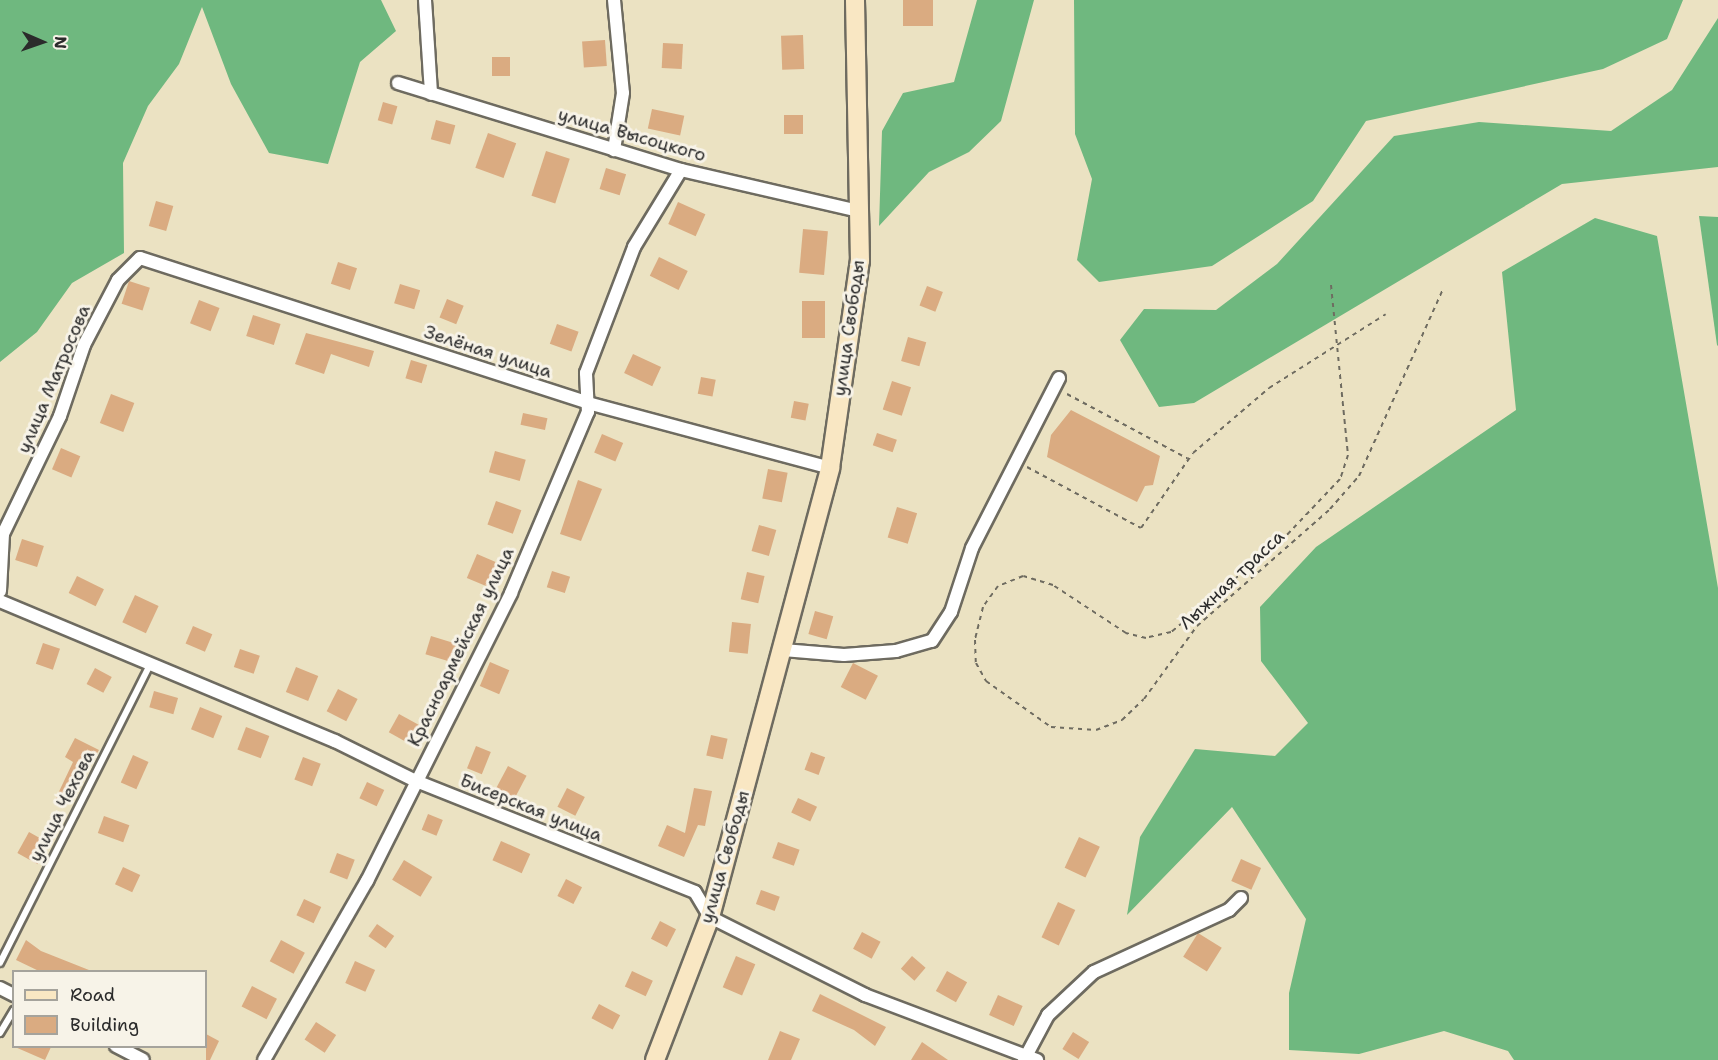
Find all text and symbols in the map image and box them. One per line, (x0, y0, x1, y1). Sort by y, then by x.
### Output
north arrow (12, 12, 72, 72)
text: N (50, 36, 71, 49)
street label: улица Высоцкого (556, 104, 708, 166)
street label: улица Свободы (829, 259, 869, 397)
street label: улица Матросова (13, 302, 95, 456)
street label: Зелёная улица (421, 321, 555, 383)
street label: Лыжная трасса (1175, 526, 1289, 634)
street label: Красноармейская улица (403, 544, 519, 750)
street label: улица Чехова (25, 747, 99, 865)
street label: Бисерская улица (457, 770, 605, 846)
street label: улица Свободы (696, 788, 754, 926)
legend (12, 970, 207, 1048)
text: Road (70, 983, 115, 1007)
text: Building (70, 1013, 139, 1037)

